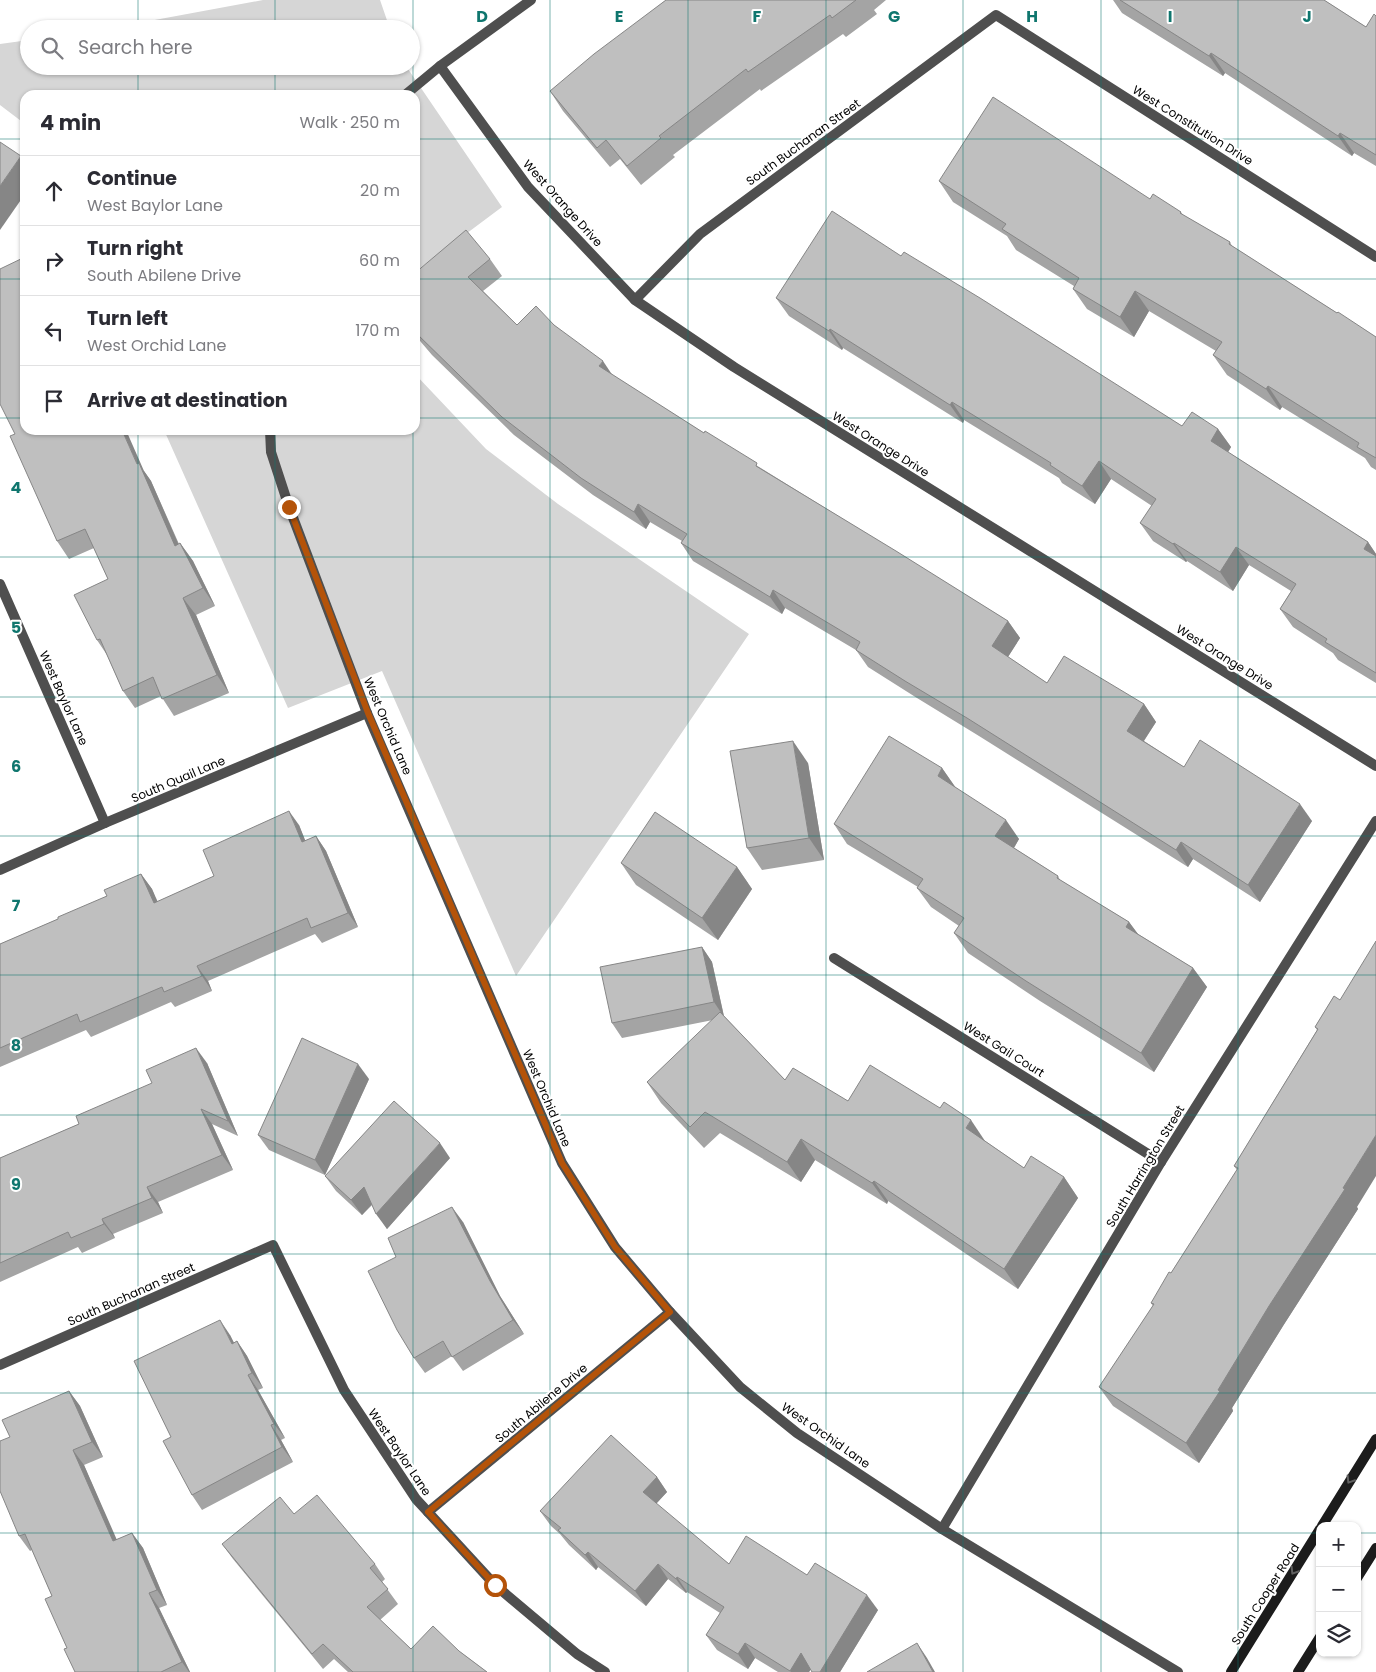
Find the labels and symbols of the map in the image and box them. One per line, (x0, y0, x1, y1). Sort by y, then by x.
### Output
text: D (476, 5, 488, 28)
text: E (615, 5, 623, 28)
text: F (753, 5, 762, 28)
text: G (888, 5, 900, 28)
text: H (1026, 5, 1038, 28)
text: I (1168, 5, 1172, 28)
text: J (1302, 5, 1312, 28)
street label: West Constitution Drive (1129, 81, 1257, 169)
street label: South Buchanan Street (742, 95, 864, 189)
street label: West Orange Drive (519, 156, 607, 250)
street label: West Orange Drive (829, 407, 933, 481)
text: 4 (11, 476, 22, 499)
route end (278, 496, 301, 519)
text: 5 (11, 616, 21, 639)
street label: West Orange Drive (1173, 620, 1277, 694)
street label: West Baylor Lane (36, 648, 92, 748)
street label: West Orchid Lane (360, 675, 416, 777)
street label: South Quail Lane (128, 752, 228, 806)
text: 6 (11, 755, 21, 778)
text: 7 (12, 894, 21, 917)
street label: West Gail Court (960, 1017, 1048, 1081)
text: 8 (11, 1034, 21, 1057)
street label: West Orchid Lane (519, 1047, 575, 1149)
street label: South Harrington Street (1102, 1102, 1188, 1230)
text: 9 (11, 1173, 21, 1196)
street label: South Buchanan Street (65, 1258, 197, 1330)
street label: South Abilene Drive (491, 1359, 591, 1447)
street label: West Orchid Lane (778, 1398, 874, 1472)
street label: West Baylor Lane (364, 1405, 436, 1499)
one-way arrow (1347, 1475, 1357, 1484)
street label: South Cooper Road (1227, 1540, 1303, 1648)
one-way arrow (1291, 1565, 1300, 1574)
route start (484, 1574, 507, 1597)

